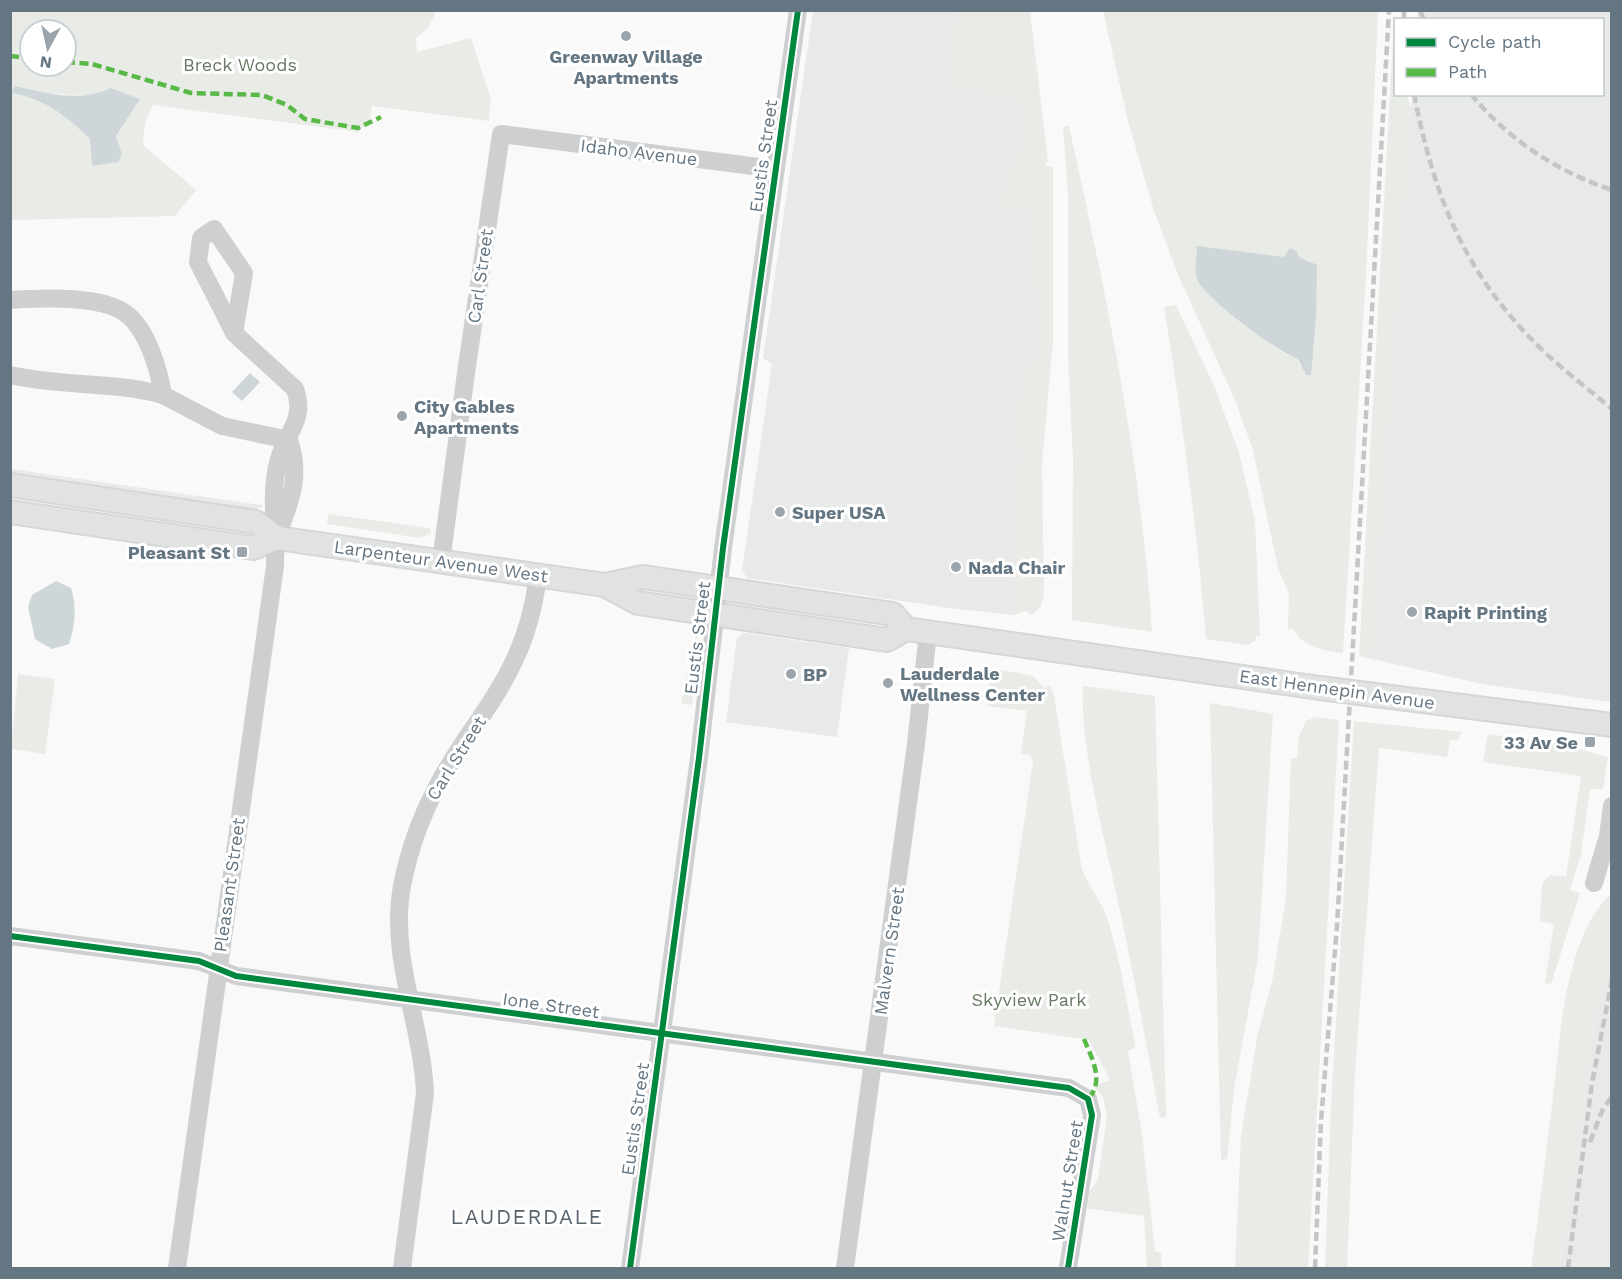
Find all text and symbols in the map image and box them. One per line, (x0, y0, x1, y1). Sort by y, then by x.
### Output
north arrow (18, 18, 78, 78)
legend (1394, 18, 1604, 96)
marker: Greenway Village Apartments (619, 29, 633, 43)
text: Cycle path (1448, 31, 1542, 52)
place label: Greenway Village Apartments (549, 46, 703, 88)
text: N (39, 52, 53, 73)
park label: Breck Woods (183, 54, 297, 75)
text: Path (1448, 61, 1488, 82)
street label: Eustis Street (745, 98, 781, 214)
street label: Idaho Avenue (579, 134, 699, 170)
street label: Carl Street (463, 227, 497, 325)
place label: City Gables Apartments (414, 396, 520, 438)
marker: City Gables Apartments (395, 409, 409, 423)
place label: Super USA (792, 502, 886, 523)
marker: Super USA (773, 505, 787, 519)
street label: Larpenteur Avenue West (333, 536, 550, 586)
place label: Pleasant St (128, 542, 230, 563)
marker: Pleasant St (235, 545, 249, 559)
place label: Nada Chair (968, 557, 1065, 578)
marker: Nada Chair (949, 560, 963, 574)
street label: Eustis Street (680, 580, 714, 696)
place label: Rapit Printing (1424, 602, 1548, 623)
marker: Rapit Printing (1405, 605, 1419, 619)
place label: Lauderdale Wellness Center (900, 663, 1045, 705)
place label: BP (803, 664, 827, 685)
street label: East Hennepin Avenue (1238, 665, 1436, 713)
marker: BP (784, 667, 798, 681)
marker: Lauderdale Wellness Center (881, 676, 895, 690)
street label: Carl Street (422, 712, 490, 804)
place label: 33 Av Se (1504, 732, 1578, 753)
marker: 33 Av Se (1583, 735, 1597, 749)
street label: Pleasant Street (209, 816, 249, 954)
street label: Malvern Street (870, 885, 908, 1016)
street label: Ione Street (501, 988, 601, 1022)
park label: Skyview Park (972, 989, 1086, 1010)
street label: Eustis Street (617, 1061, 653, 1177)
street label: Walnut Street (1047, 1118, 1087, 1243)
district label: LAUDERDALE (451, 1204, 603, 1229)

